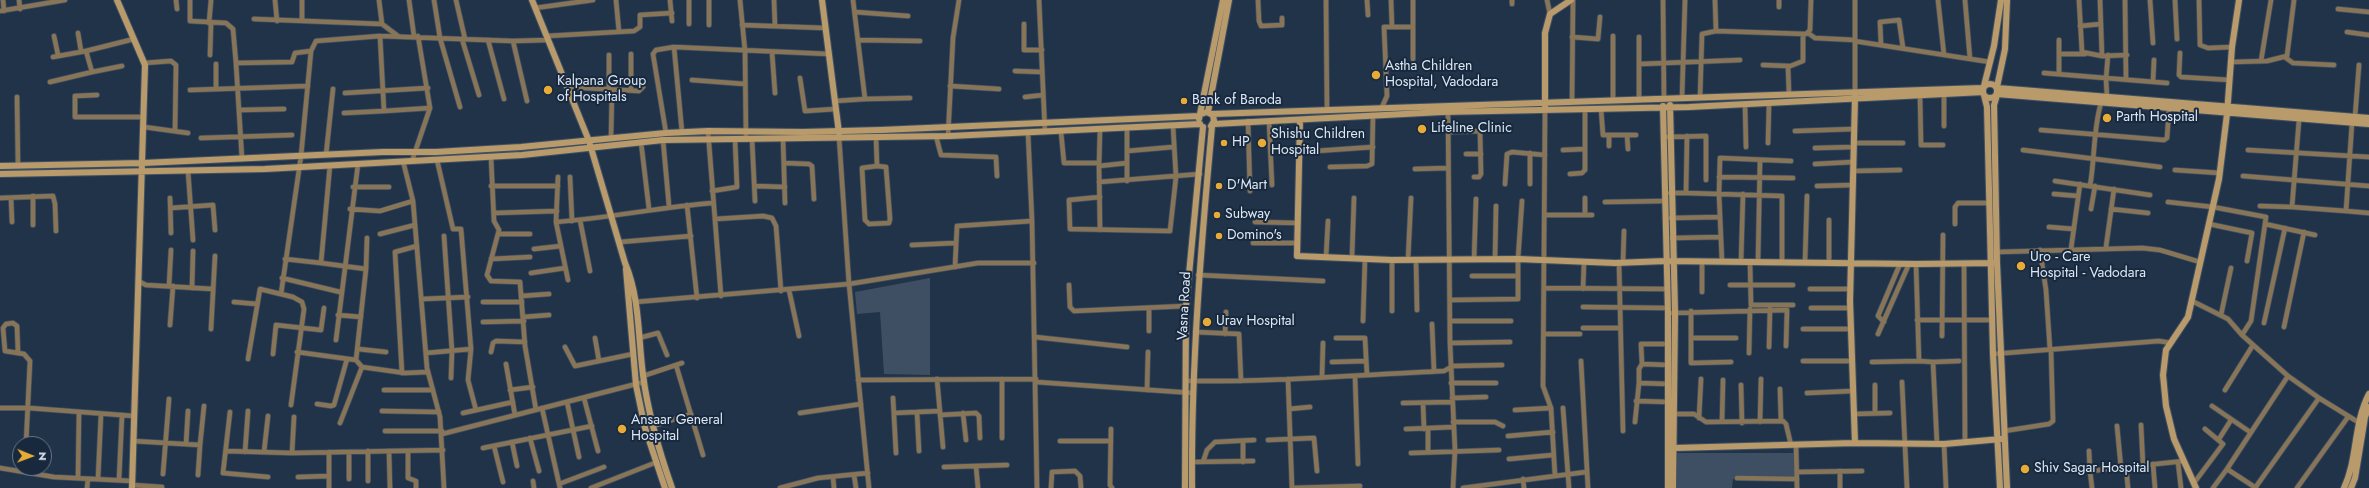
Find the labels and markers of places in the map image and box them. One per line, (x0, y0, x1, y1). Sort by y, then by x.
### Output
place label: Astha Children Hospital, Vadodara (1385, 59, 1498, 92)
marker: Astha Children Hospital, Vadodara (1370, 69, 1382, 81)
place label: Kalpana Group of Hospitals (557, 74, 646, 106)
marker: Kalpana Group of Hospitals (542, 84, 554, 96)
place label: Bank of Baroda (1192, 93, 1282, 109)
marker: Bank of Baroda (1179, 96, 1189, 106)
place label: Parth Hospital (2116, 110, 2198, 126)
marker: Parth Hospital (2101, 112, 2113, 124)
place label: Lifeline Clinic (1431, 121, 1512, 137)
marker: Lifeline Clinic (1416, 123, 1428, 135)
place label: Shishu Children Hospital (1271, 127, 1365, 160)
place label: HP (1232, 135, 1250, 151)
marker: Shishu Children Hospital (1256, 137, 1268, 149)
marker: HP (1219, 138, 1229, 148)
place label: D'Mart (1227, 178, 1267, 194)
marker: D'Mart (1214, 181, 1224, 191)
place label: Subway (1225, 207, 1270, 223)
marker: Subway (1212, 210, 1222, 220)
place label: Domino's (1227, 228, 1282, 244)
marker: Domino's (1214, 231, 1224, 241)
place label: Uro - Care Hospital - Vadodara (2030, 250, 2146, 282)
marker: Uro - Care Hospital - Vadodara (2015, 260, 2027, 272)
place label: Urav Hospital (1216, 314, 1295, 330)
marker: Urav Hospital (1201, 316, 1213, 328)
place label: Ansaar General Hospital (631, 413, 723, 446)
marker: Ansaar General Hospital (616, 423, 628, 435)
place label: Shiv Sagar Hospital (2034, 461, 2149, 477)
marker: Shiv Sagar Hospital (2019, 463, 2031, 475)

